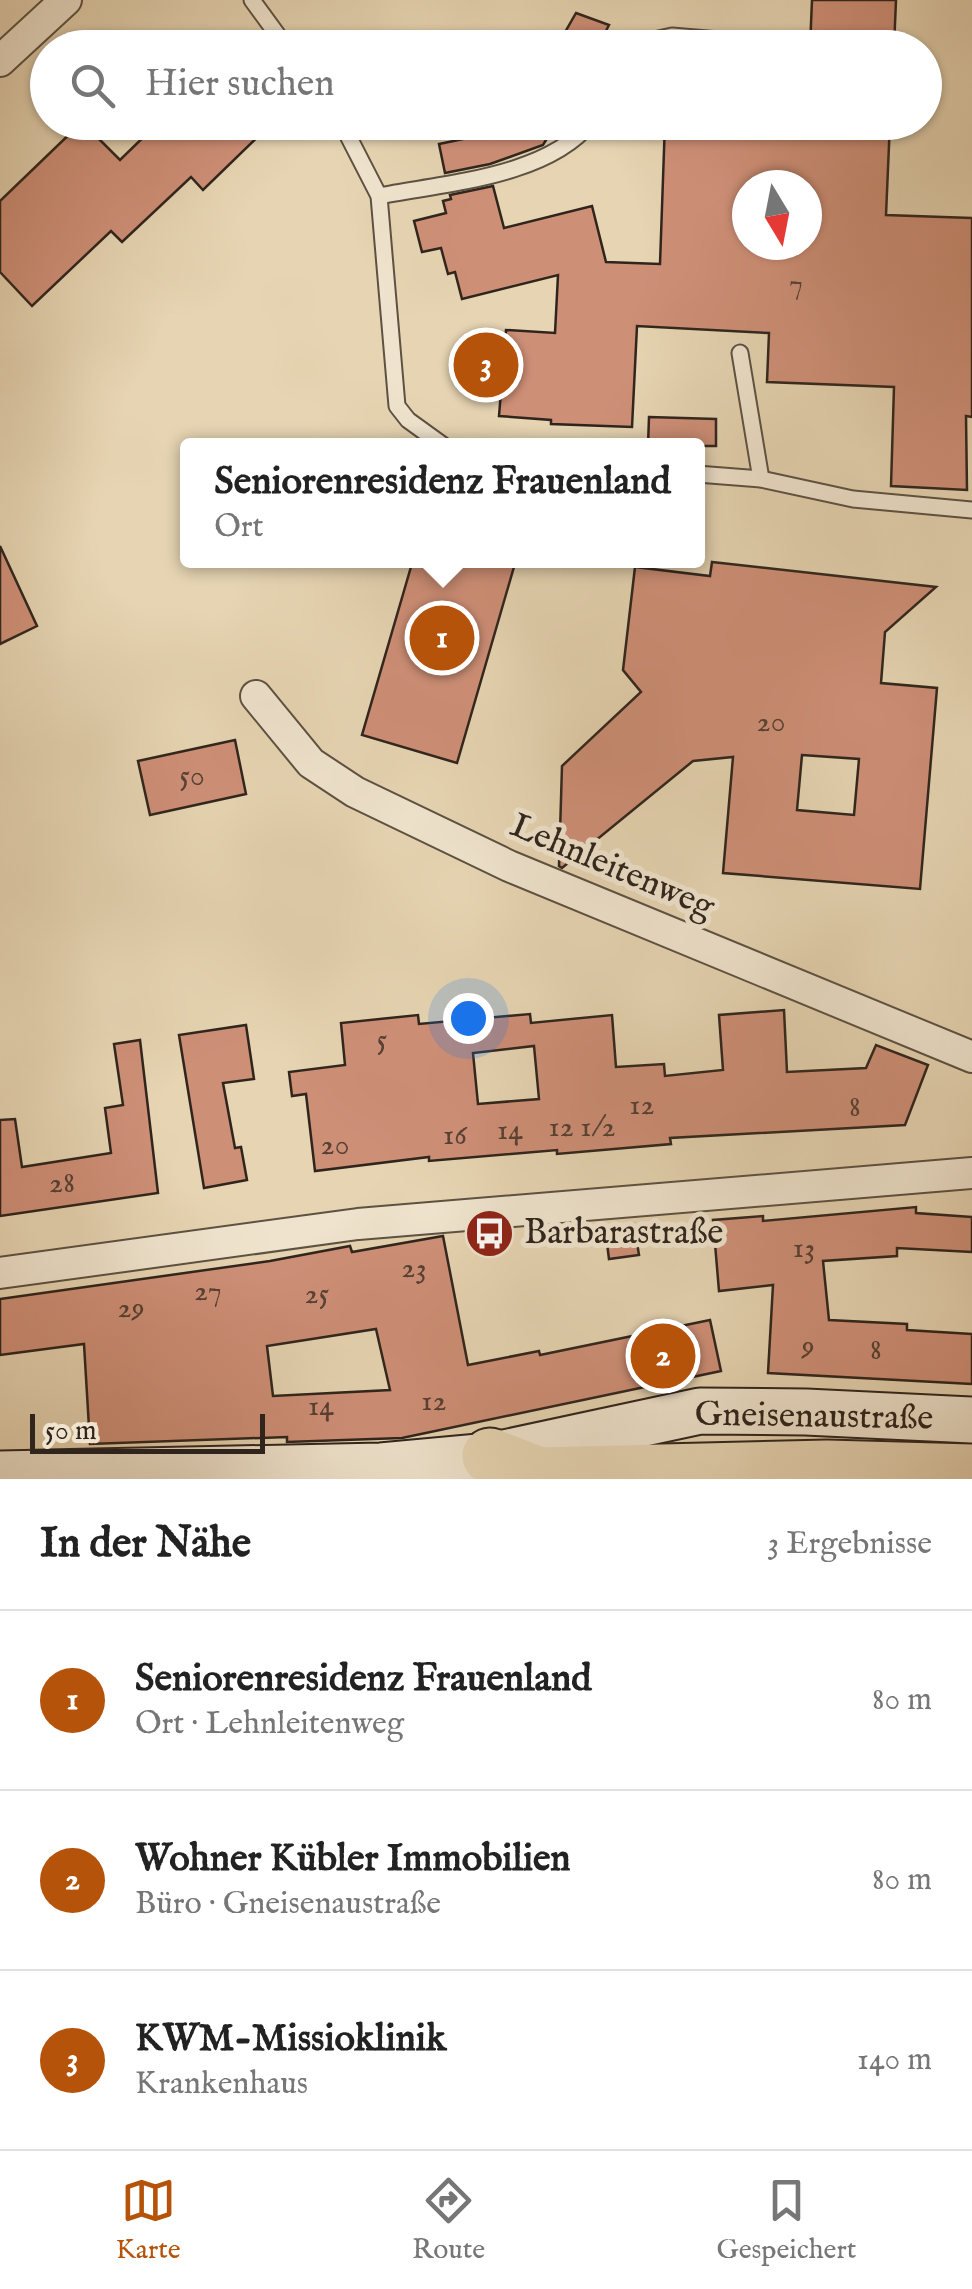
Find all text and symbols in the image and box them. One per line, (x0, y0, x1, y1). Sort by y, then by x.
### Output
search box (30, 30, 942, 140)
icon: search (65, 58, 120, 113)
text: Hier suchen (145, 61, 335, 109)
north arrow (732, 170, 822, 260)
house number: 7 (789, 266, 803, 304)
pin: 3 (454, 328, 518, 402)
popup (180, 438, 705, 568)
text: Seniorenresidenz Frauenland (214, 459, 671, 507)
text: Ort (214, 507, 264, 548)
pin: 1 (410, 600, 474, 676)
house number: 20 (757, 704, 785, 742)
house number: 50 (179, 758, 205, 796)
street label: Lehnleitenweg (503, 804, 722, 931)
your location (443, 993, 494, 1044)
house number: 5 (377, 1022, 388, 1060)
house number: 12 (629, 1087, 655, 1125)
house number: 8 (849, 1089, 861, 1127)
house number: 12 1/2 (548, 1109, 616, 1147)
house number: 14 (497, 1112, 523, 1150)
house number: 16 (443, 1117, 468, 1155)
house number: 20 (321, 1127, 349, 1165)
house number: 28 (49, 1165, 75, 1203)
bus stop icon: Barbarastraße (463, 1207, 515, 1259)
place label: Barbarastraße (524, 1211, 723, 1256)
house number: 13 (793, 1230, 815, 1268)
house number: 23 (401, 1250, 427, 1288)
house number: 27 (194, 1273, 222, 1311)
house number: 25 (305, 1276, 330, 1314)
house number: 29 (117, 1290, 145, 1328)
pin: 2 (630, 1318, 696, 1394)
house number: 9 (800, 1328, 815, 1366)
house number: 8 (870, 1332, 882, 1370)
house number: 12 (421, 1383, 447, 1421)
house number: 14 (308, 1388, 334, 1426)
street label: Gneisenaustraße (694, 1392, 934, 1442)
scale bar (30, 1409, 265, 1454)
text: 50 m (45, 1414, 97, 1449)
text: In der Nähe (40, 1518, 251, 1571)
text: 3 Ergebnisse (767, 1524, 932, 1565)
text: Seniorenresidenz Frauenland (135, 1656, 591, 1704)
text: 1 (67, 1680, 78, 1721)
text: 80 m (872, 1680, 932, 1721)
text: Ort · Lehnleitenweg (135, 1704, 404, 1745)
text: Wohner Kübler Immobilien (135, 1836, 571, 1884)
text: 2 (65, 1860, 80, 1901)
text: 80 m (872, 1860, 932, 1901)
text: Büro · Gneisenaustraße (135, 1884, 441, 1925)
text: KWM-Missioklinik (135, 2016, 446, 2064)
text: 3 (67, 2040, 78, 2081)
text: 140 m (857, 2040, 932, 2081)
text: Krankenhaus (135, 2064, 308, 2105)
tab: Karte (116, 2173, 181, 2268)
tab: Route (412, 2173, 485, 2268)
tab: Gespeichert (716, 2173, 856, 2268)

